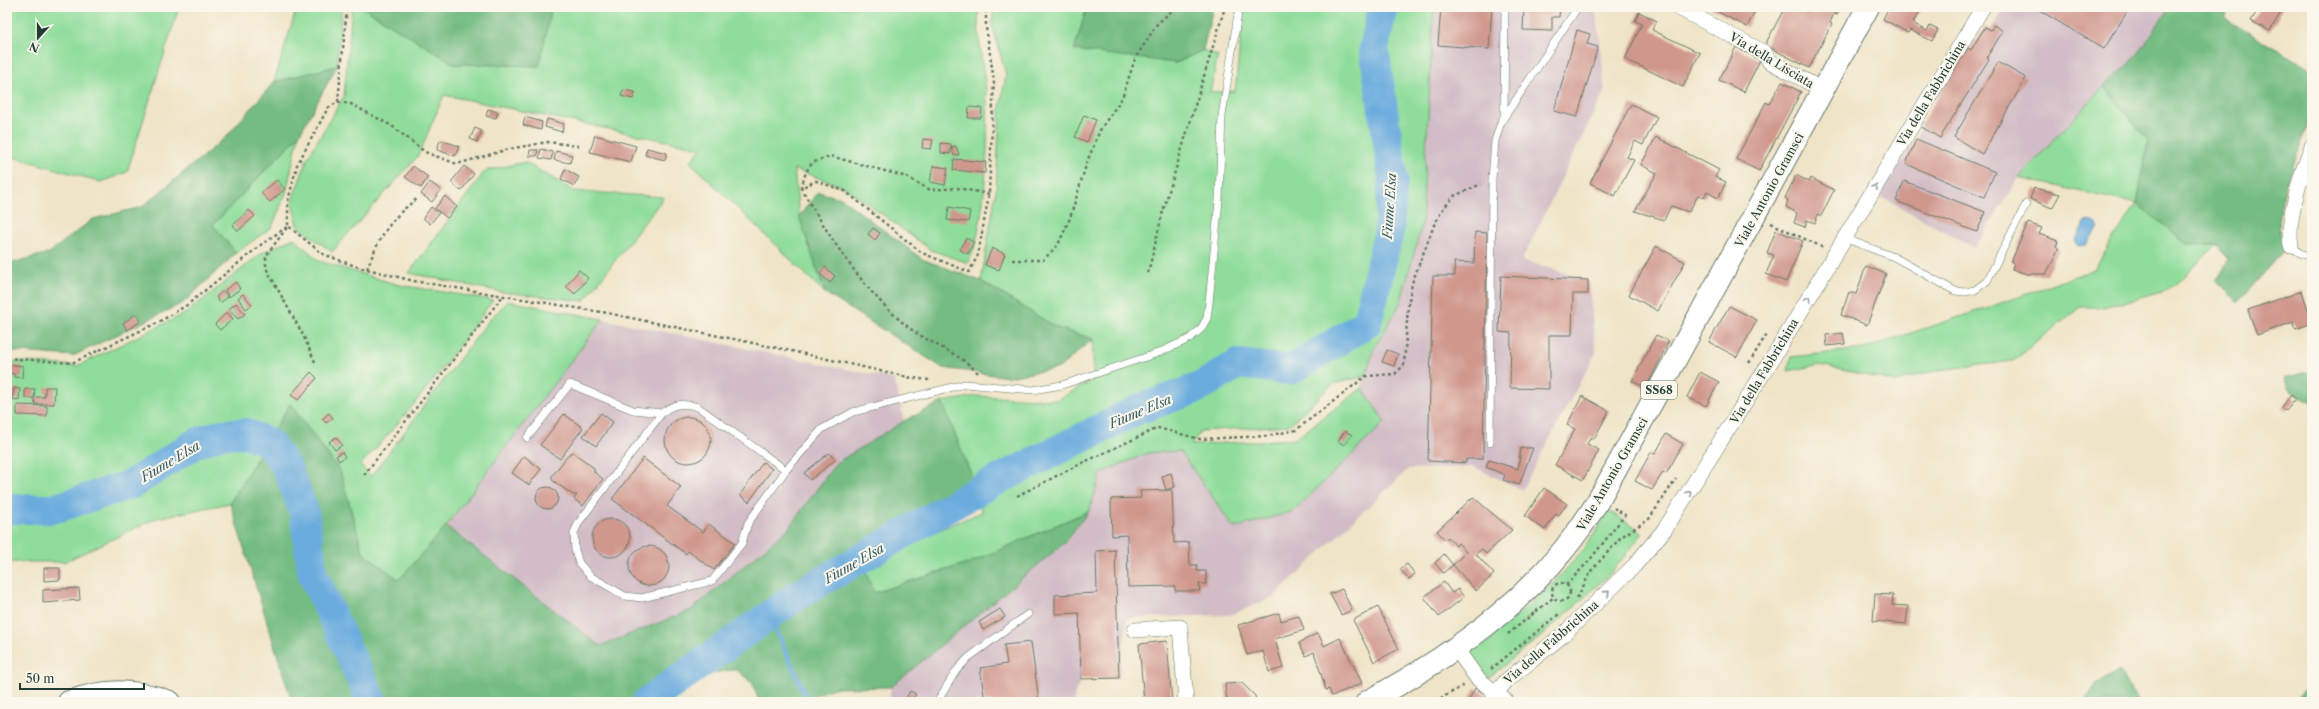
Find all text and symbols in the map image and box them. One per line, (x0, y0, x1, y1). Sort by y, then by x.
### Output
north arrow (18, 18, 58, 58)
street label: Via della Lisciata (1726, 28, 1818, 91)
street label: Via della Fabbrichina (1893, 37, 1969, 149)
text: N (27, 39, 41, 56)
street label: Viale Antonio Gramsci (1731, 130, 1807, 251)
water label: Fiume Elsa (1379, 172, 1399, 241)
one-way arrow (1870, 184, 1877, 191)
one-way arrow (1803, 296, 1811, 303)
street label: Via della Fabbrichina (1726, 315, 1802, 427)
road number: SS68 (1641, 381, 1677, 399)
water label: Fiume Elsa (1106, 391, 1174, 432)
street label: Viale Antonio Gramsci (1573, 414, 1651, 534)
water label: Fiume Elsa (137, 437, 203, 485)
one-way arrow (1685, 490, 1692, 497)
water label: Fiume Elsa (820, 539, 887, 587)
one-way arrow (1602, 590, 1610, 598)
street label: Via della Fabbrichina (1500, 596, 1602, 688)
scale bar (20, 665, 144, 691)
text: 50 m (26, 671, 55, 686)

